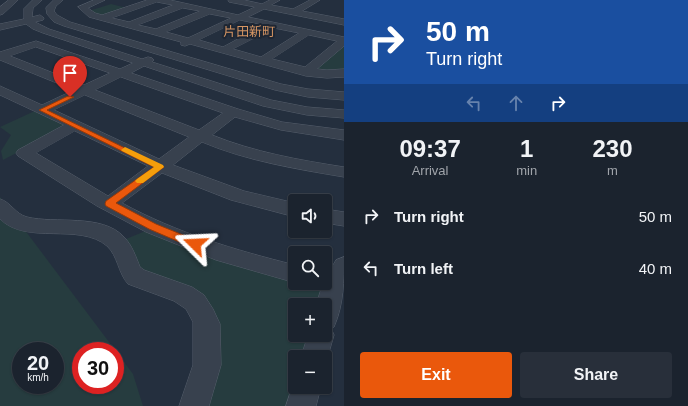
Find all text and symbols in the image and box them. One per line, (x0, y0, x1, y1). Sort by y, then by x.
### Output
icon: right (360, 16, 412, 68)
text: 50 m (426, 16, 490, 47)
district label: 片田新町 (223, 24, 275, 39)
text: Turn right (426, 49, 502, 69)
pin (53, 56, 87, 97)
icon: arrive (59, 62, 81, 84)
icon: left (463, 92, 485, 114)
icon: ahead (505, 92, 527, 114)
icon: right (547, 92, 569, 114)
text: 09:37 (399, 135, 461, 162)
text: 1 (520, 135, 533, 162)
text: 230 (593, 135, 633, 162)
text: Arrival (412, 163, 449, 178)
text: min (516, 163, 537, 178)
text: m (607, 163, 618, 178)
map controls (288, 194, 332, 394)
button: sound (288, 194, 332, 238)
icon: right (360, 205, 382, 227)
text: Turn right (394, 208, 464, 225)
text: 50 m (639, 208, 672, 225)
position arrow (174, 223, 216, 265)
button: search (288, 246, 332, 290)
icon: left (360, 257, 382, 279)
text: Turn left (394, 260, 453, 277)
text: 40 m (639, 260, 672, 277)
button: + (288, 298, 332, 342)
speed limit sign: 30 (72, 342, 124, 394)
button: − (288, 350, 332, 394)
text: 20 (27, 352, 49, 374)
button: Exit (360, 352, 512, 398)
button: Share (520, 352, 672, 398)
text: km/h (27, 372, 49, 383)

